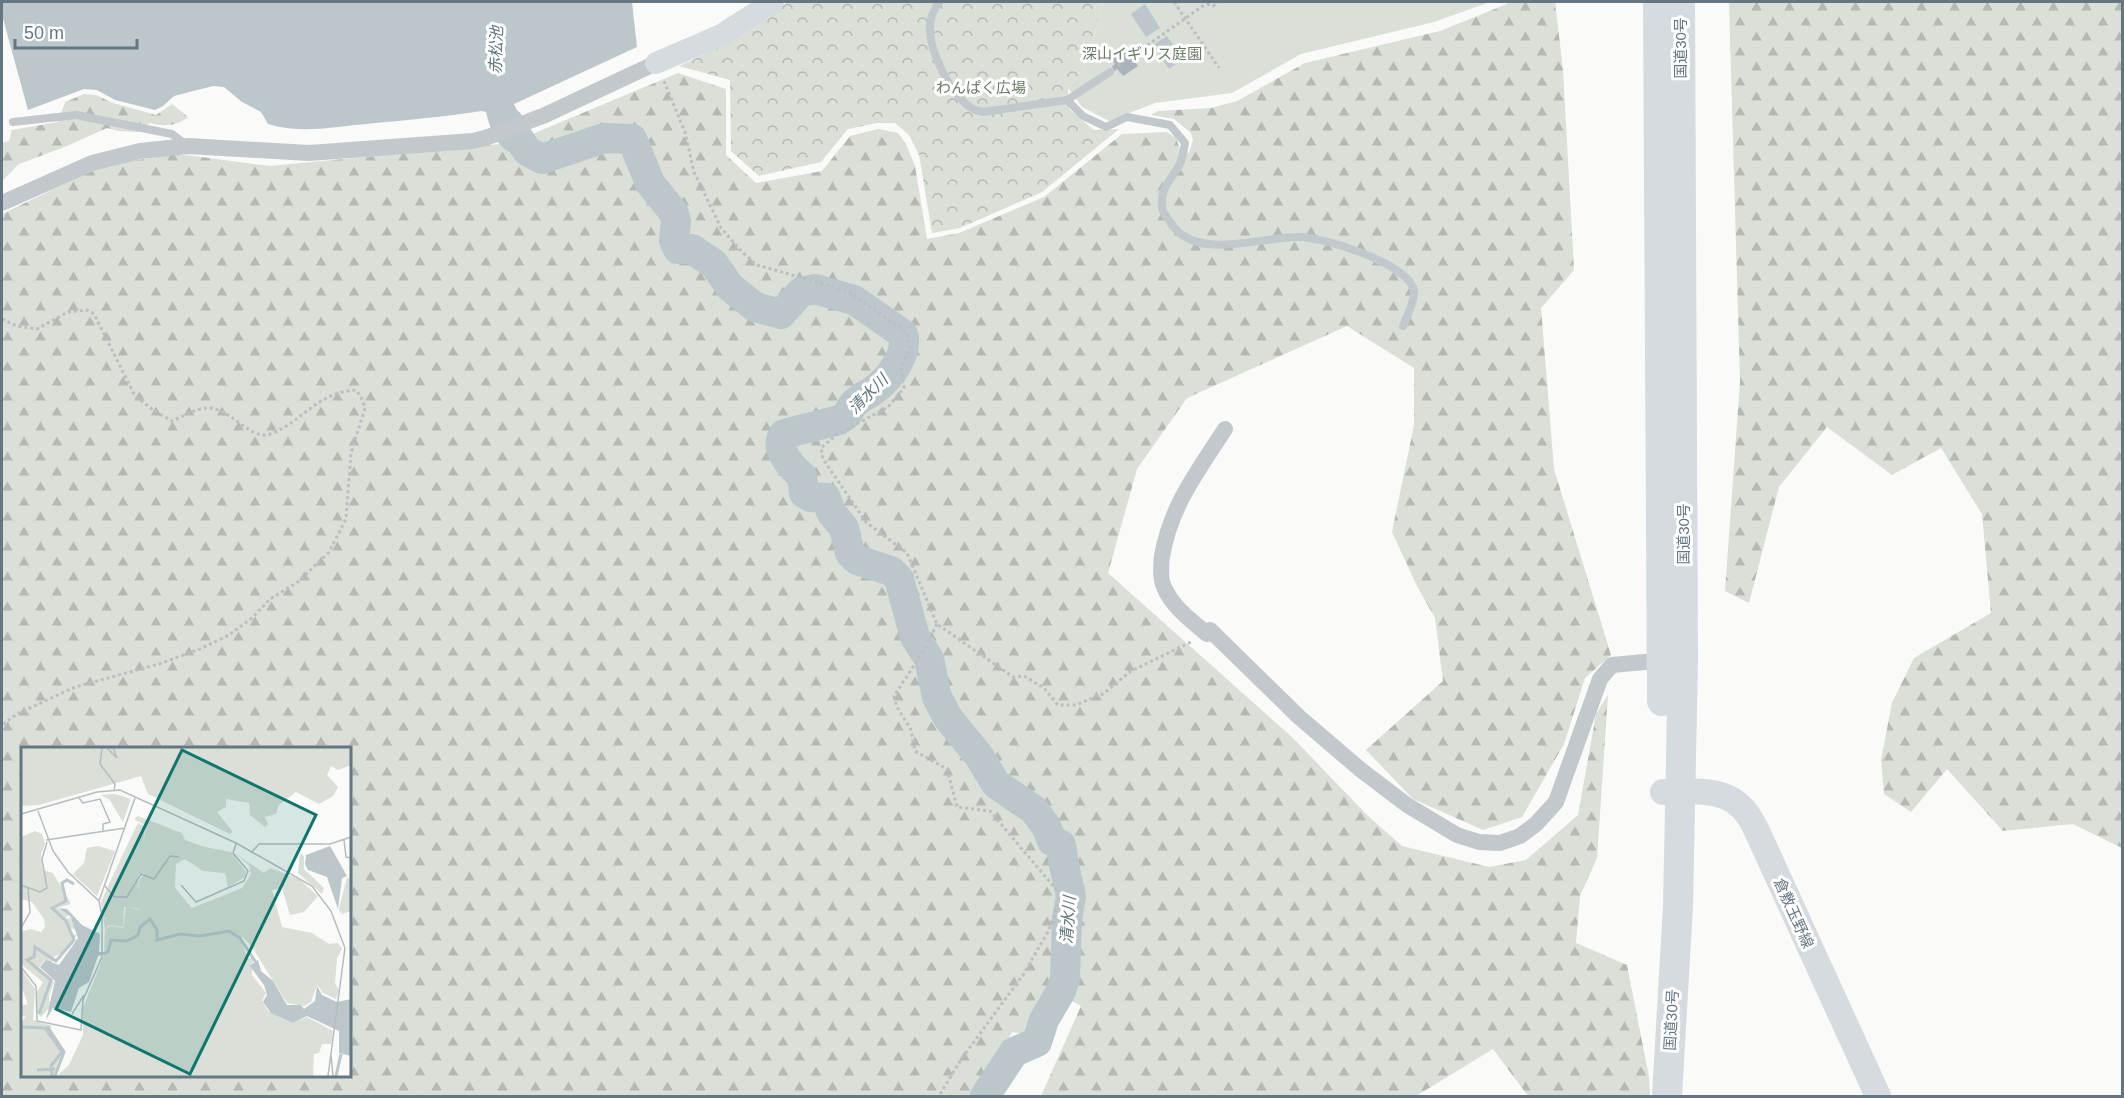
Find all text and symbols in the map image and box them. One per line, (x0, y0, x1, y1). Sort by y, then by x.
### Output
scale bar (15, 12, 136, 50)
street label: 国道30号 (1672, 17, 1689, 79)
text: 50 m (24, 23, 64, 43)
water label: 赤松池 (487, 24, 505, 74)
park label: 深山イギリス庭園 (1082, 45, 1202, 62)
park label: わんぱく広場 (936, 79, 1026, 96)
water label: 清水川 (845, 370, 892, 417)
street label: 国道30号 (1675, 503, 1692, 565)
inset map (21, 747, 351, 1077)
street label: 倉敷玉野線 (1771, 875, 1817, 951)
water label: 清水川 (1058, 893, 1078, 945)
street label: 国道30号 (1661, 989, 1681, 1051)

